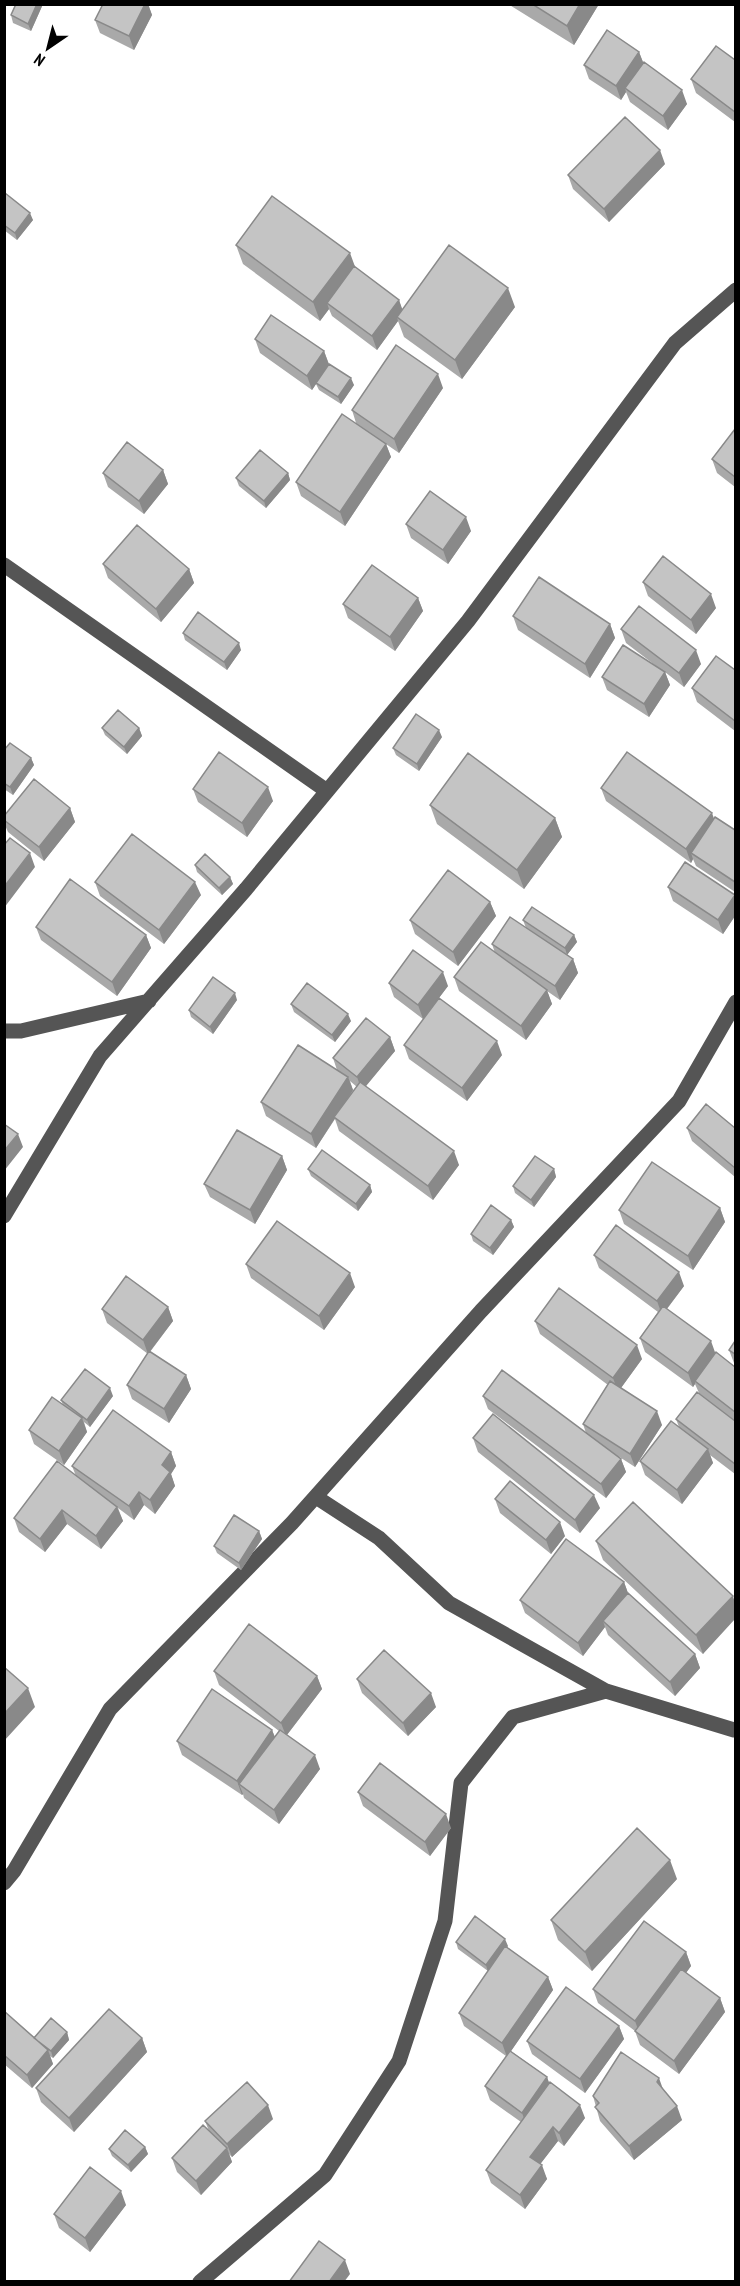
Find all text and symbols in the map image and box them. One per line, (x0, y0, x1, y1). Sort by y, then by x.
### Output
north arrow (18, 18, 78, 78)
text: N (30, 50, 49, 71)

